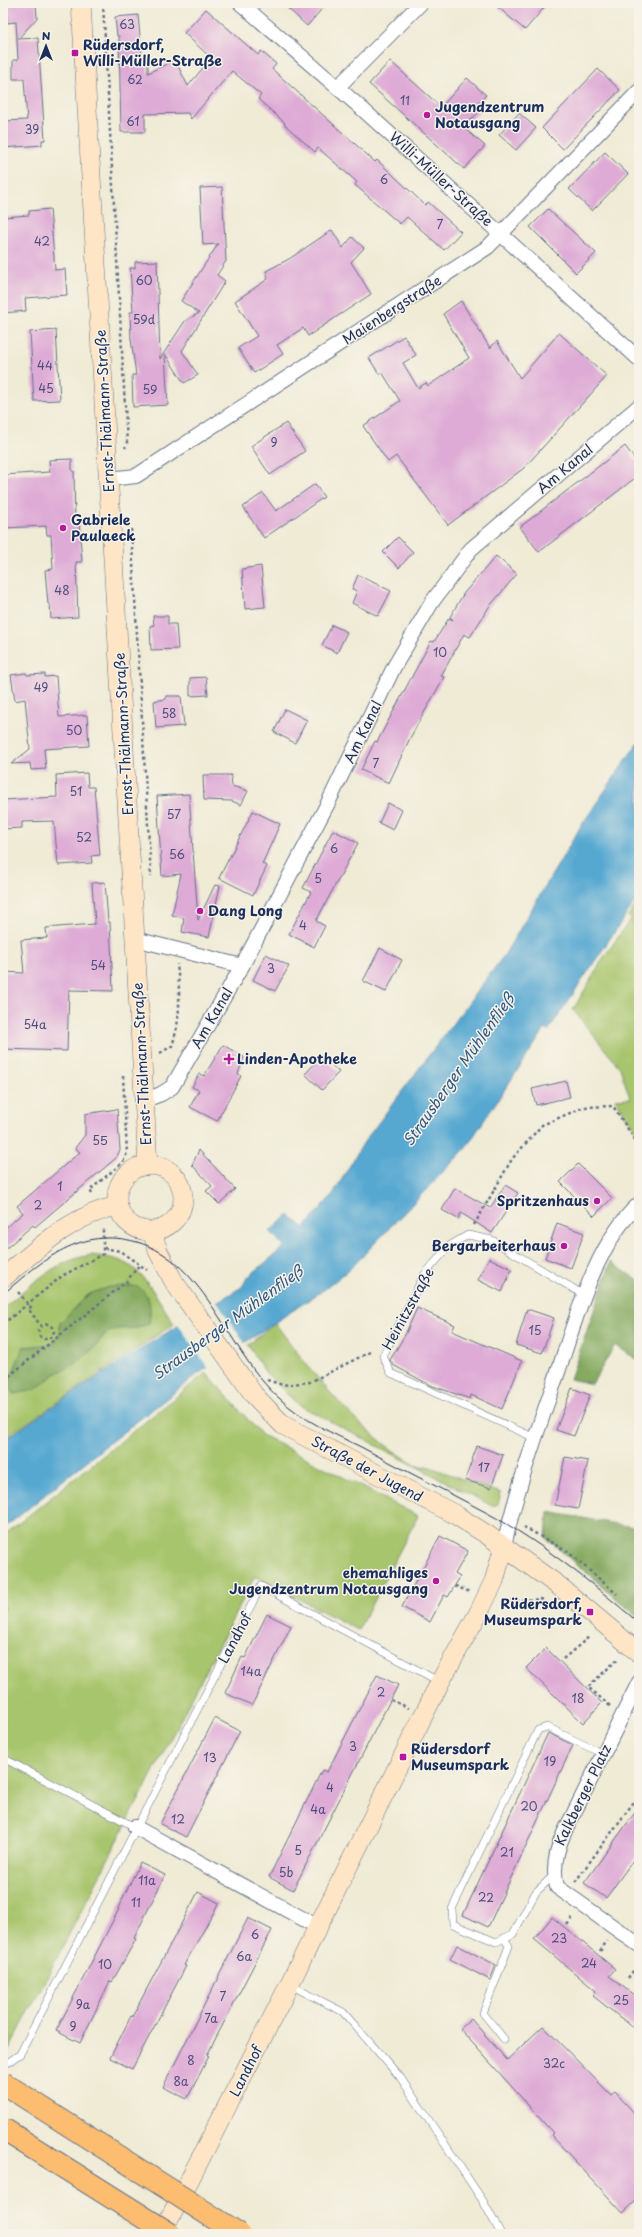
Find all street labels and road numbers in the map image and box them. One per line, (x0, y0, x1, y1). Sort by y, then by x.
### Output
street label: Willi-Müller-Straße (385, 126, 498, 231)
street label: Maienbergstraße (338, 270, 445, 349)
street label: Ernst-Thälmann-Straße (90, 329, 119, 493)
street label: Am Kanal (532, 439, 597, 498)
street label: Ernst-Thälmann-Straße (109, 652, 138, 816)
street label: Am Kanal (338, 697, 387, 767)
street label: Ernst-Thälmann-Straße (127, 982, 156, 1146)
street label: Am Kanal (186, 983, 238, 1052)
street label: Heinitzstraße (376, 1264, 439, 1354)
street label: Straße der Jugend (308, 1430, 427, 1507)
street label: Landhof (212, 1607, 257, 1667)
street label: Kalkberger Platz (549, 1740, 616, 1849)
street label: Landhof (224, 2040, 268, 2100)

